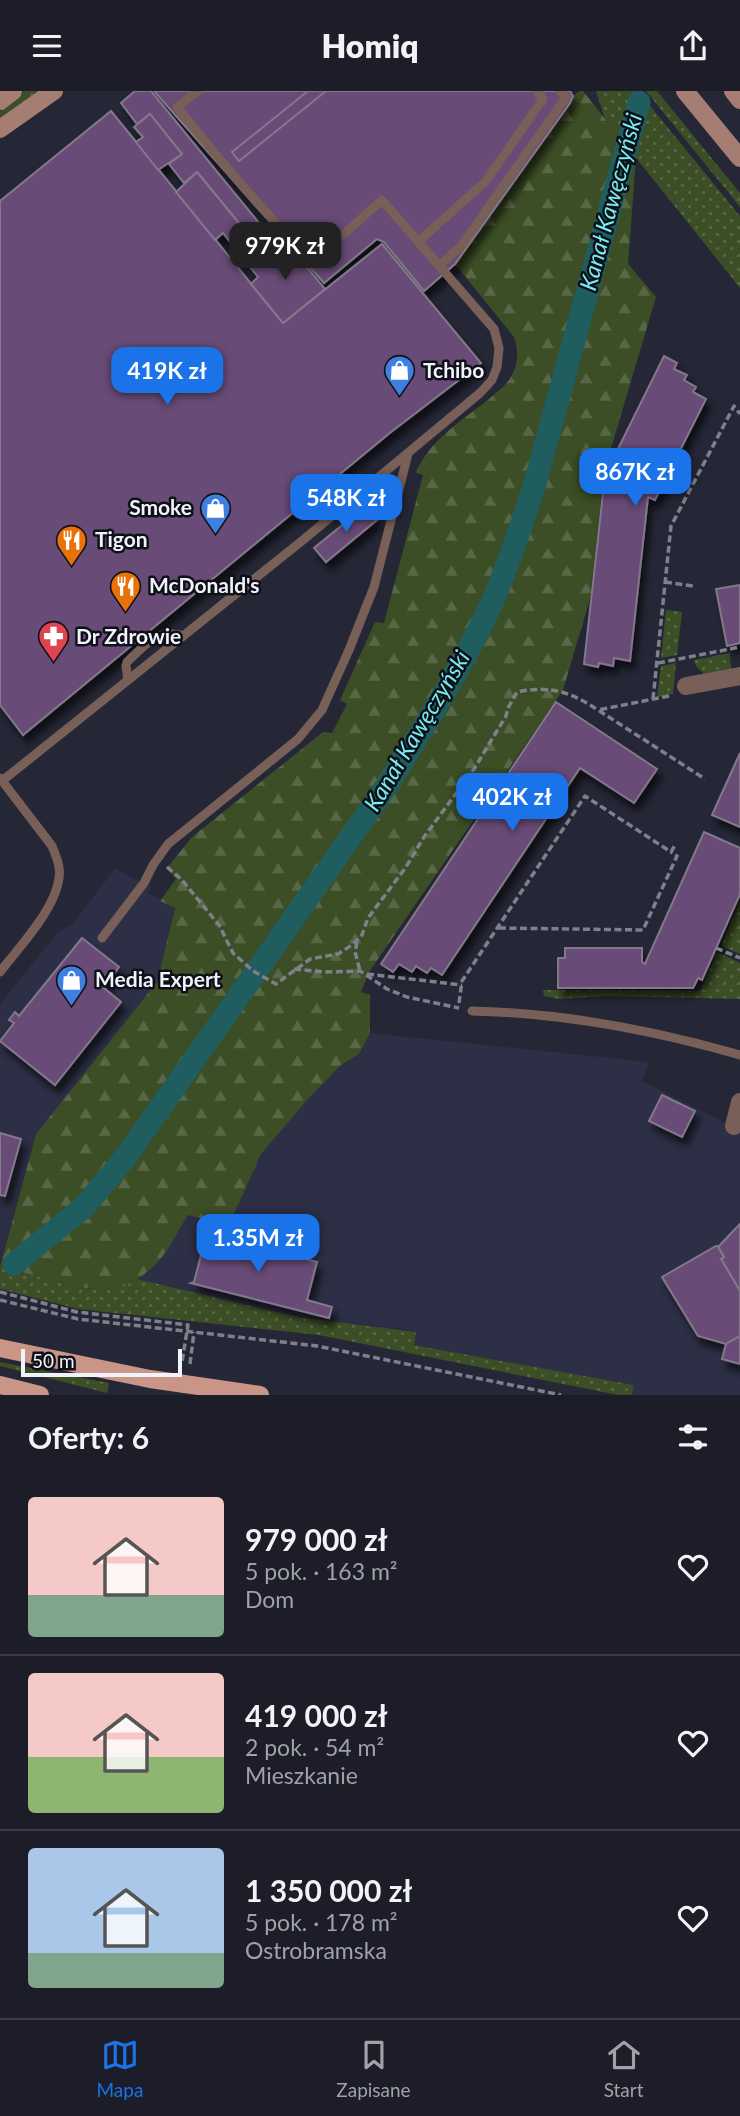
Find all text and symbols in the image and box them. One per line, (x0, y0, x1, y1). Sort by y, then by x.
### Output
text: Homiq (321, 26, 419, 65)
icon: menu (28, 27, 66, 65)
icon: share (674, 27, 712, 65)
water label: Kanał Kawęczyński (573, 110, 647, 293)
pin: 979K zł (220, 223, 350, 282)
text: 979K zł (245, 231, 325, 259)
pin: 419K zł (102, 347, 232, 407)
shop icon: Tchibo (383, 354, 417, 398)
text: 419K zł (127, 356, 207, 384)
place label: Tchibo (423, 357, 484, 382)
pin: 867K zł (570, 449, 700, 508)
text: 867K zł (595, 457, 675, 485)
pin: 548K zł (281, 475, 411, 534)
text: 548K zł (306, 483, 386, 511)
shop icon: Smoke (198, 491, 232, 535)
place label: Smoke (129, 494, 192, 519)
restaurant icon: Tigon (55, 523, 89, 567)
place label: Tigon (95, 526, 148, 551)
restaurant icon: McDonald's (109, 569, 143, 613)
place label: McDonald's (149, 572, 260, 597)
pharmacy icon: Dr Zdrowie (36, 620, 70, 664)
place label: Dr Zdrowie (76, 623, 181, 648)
water label: Kanał Kawęczyński (357, 645, 475, 816)
pin: 402K zł (447, 773, 577, 833)
text: 402K zł (472, 782, 552, 810)
shop icon: Media Expert (55, 963, 89, 1007)
place label: Media Expert (95, 966, 221, 991)
pin: 1.35M zł (186, 1215, 330, 1274)
text: 1.35M zł (213, 1223, 303, 1251)
scale bar (21, 1346, 182, 1378)
text: 50 m (32, 1349, 75, 1372)
icon: filters (674, 1418, 712, 1456)
text: Oferty: 6 (28, 1419, 149, 1455)
text: 979 000 zł (245, 1521, 388, 1557)
icon: home (84, 1525, 168, 1609)
icon: heart (674, 1548, 712, 1586)
text: 5 pok. · 163 m² (245, 1557, 398, 1585)
text: Dom (245, 1585, 294, 1613)
text: 419 000 zł (245, 1697, 388, 1733)
icon: home (84, 1701, 168, 1785)
icon: heart (674, 1724, 712, 1762)
text: 2 pok. · 54 m² (245, 1733, 384, 1761)
text: Mieszkanie (245, 1761, 358, 1789)
text: 1 350 000 zł (245, 1872, 412, 1908)
icon: home (84, 1876, 168, 1960)
icon: heart (674, 1899, 712, 1937)
text: 5 pok. · 178 m² (245, 1908, 398, 1936)
text: Ostrobramska (245, 1936, 387, 1964)
tab: Mapa (96, 2036, 143, 2101)
tab: Zapisane (336, 2036, 411, 2101)
tab: Start (604, 2036, 644, 2101)

